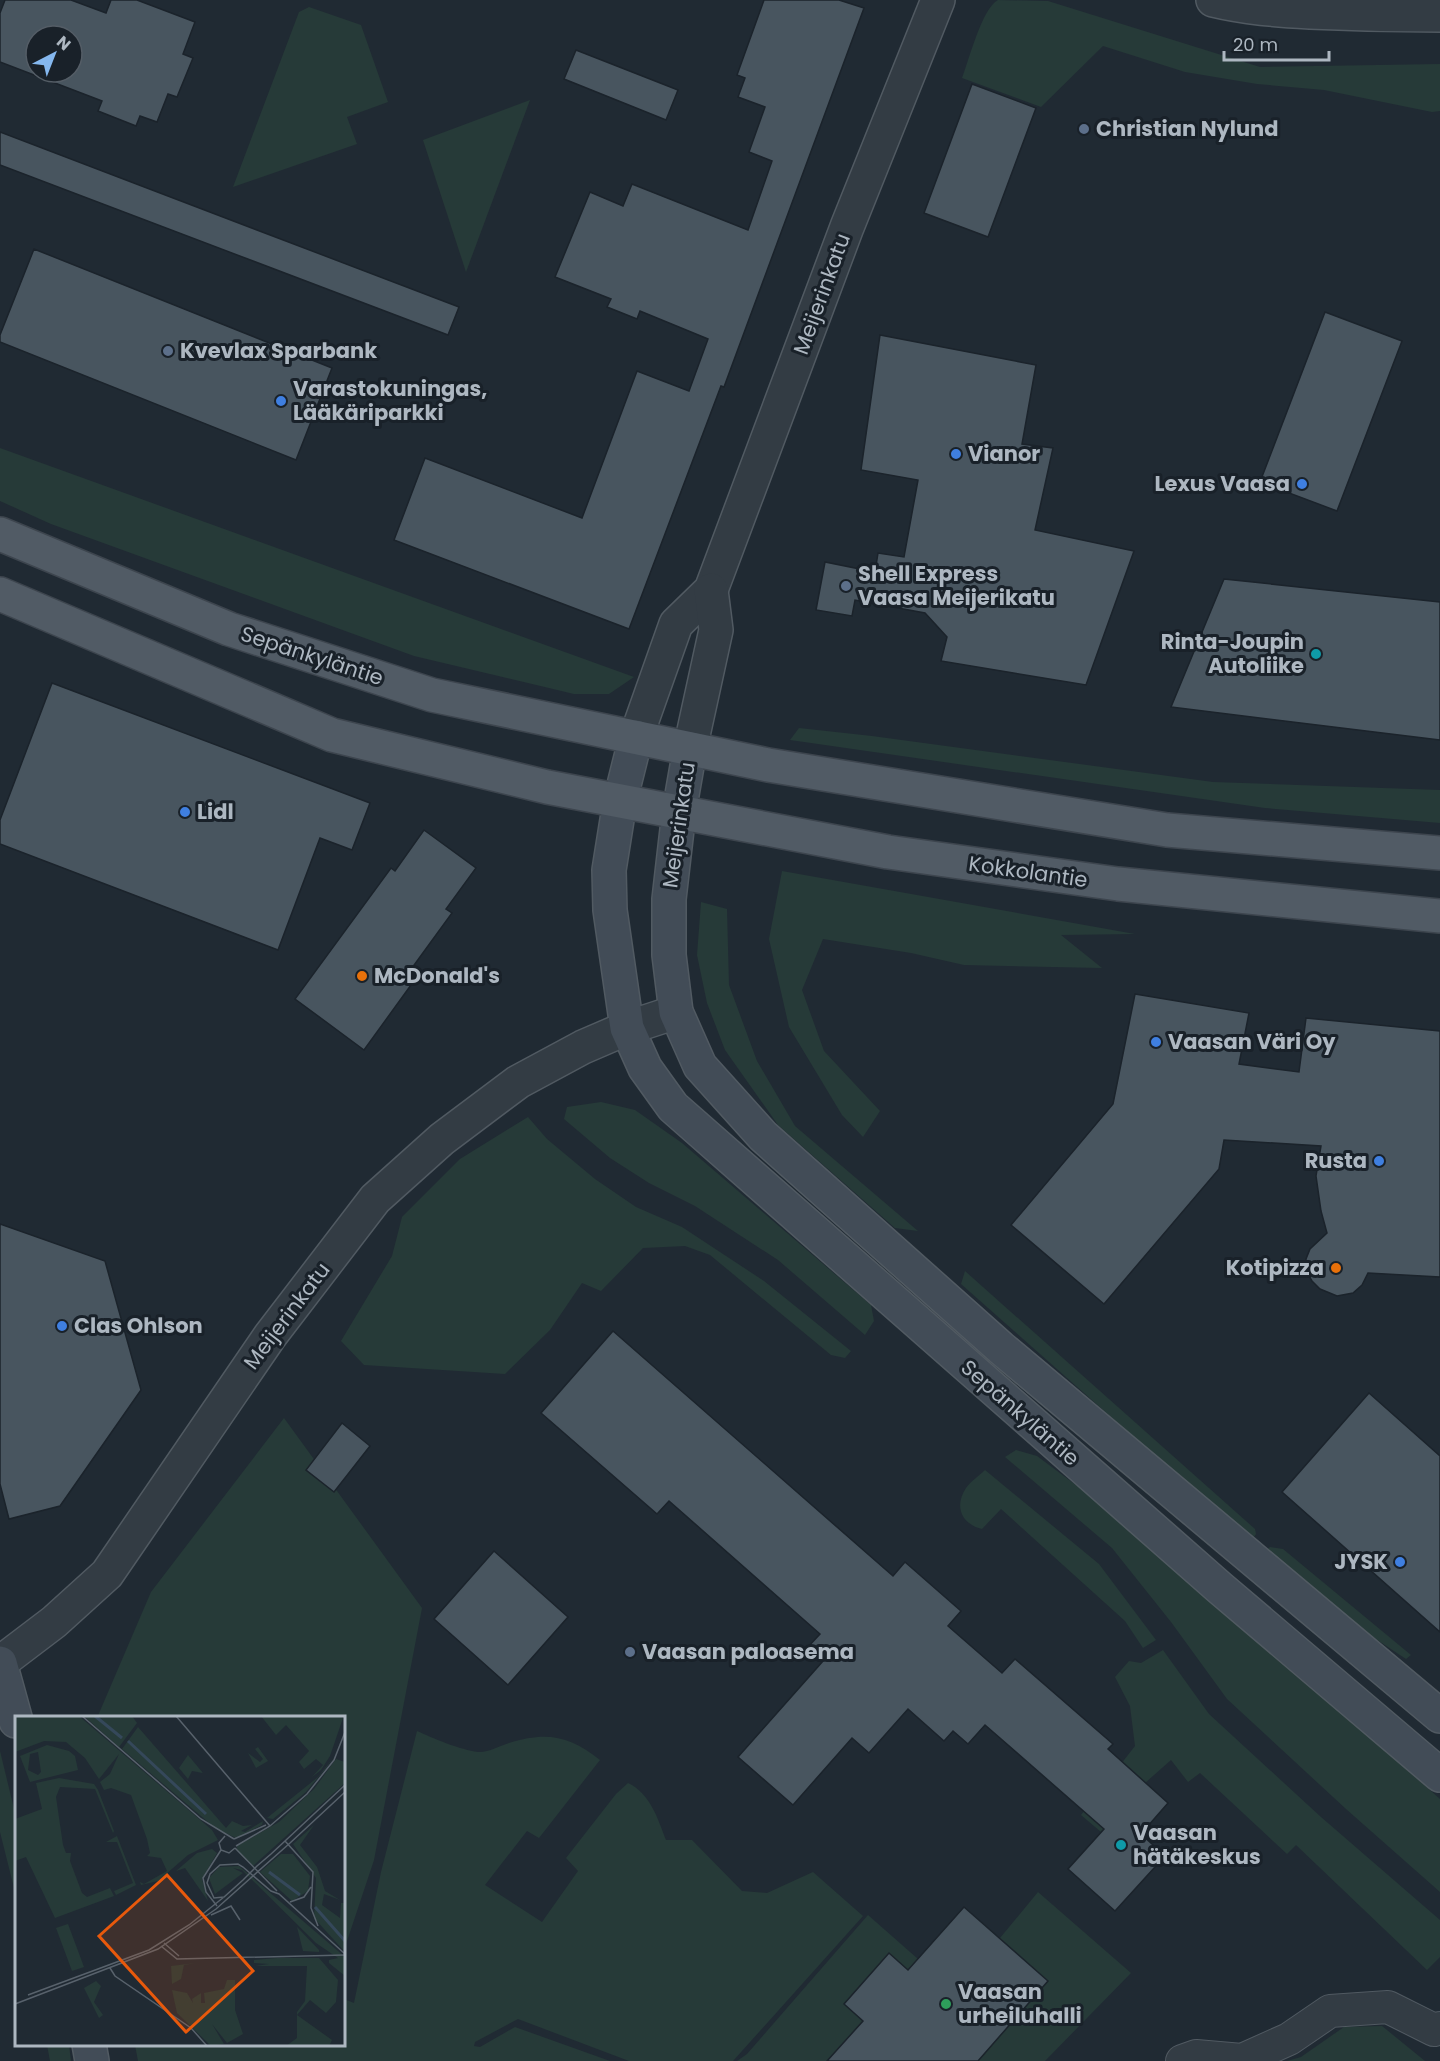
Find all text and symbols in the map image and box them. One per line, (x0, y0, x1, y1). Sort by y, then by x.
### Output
north arrow (24, 24, 84, 84)
scale bar (1224, 24, 1329, 62)
text: N (52, 31, 76, 56)
text: 20 m (1233, 32, 1278, 57)
place label: Christian Nylund (1096, 114, 1278, 143)
marker: Christian Nylund (1077, 122, 1091, 136)
street label: Meijerinkatu (786, 229, 857, 358)
place label: Kvevlax Sparbank (180, 336, 377, 365)
marker: Kvevlax Sparbank (161, 344, 175, 358)
place label: Varastokuningas, Lääkäriparkki (293, 374, 487, 427)
marker: Varastokuningas, Lääkäriparkki (274, 394, 288, 408)
place label: Vianor (968, 439, 1040, 468)
marker: Vianor (949, 447, 963, 461)
place label: Lexus Vaasa (1155, 469, 1290, 498)
marker: Lexus Vaasa (1295, 477, 1309, 491)
place label: Shell Express Vaasa Meijerikatu (858, 559, 1055, 612)
marker: Shell Express Vaasa Meijerikatu (839, 579, 853, 593)
street label: Sepänkyläntie (237, 619, 387, 692)
place label: Rinta-Joupin Autoliike (1161, 627, 1304, 680)
marker: Rinta-Joupin Autoliike (1309, 647, 1323, 661)
street label: Meijerinkatu (655, 760, 702, 890)
place label: Lidl (197, 797, 234, 826)
marker: Lidl (178, 805, 192, 819)
street label: Kokkolantie (967, 849, 1089, 894)
place label: McDonald's (374, 961, 500, 990)
marker: McDonald's (355, 969, 369, 983)
place label: Vaasan Väri Oy (1168, 1027, 1336, 1056)
marker: Vaasan Väri Oy (1149, 1035, 1163, 1049)
place label: Rusta (1305, 1146, 1367, 1175)
marker: Rusta (1372, 1154, 1386, 1168)
place label: Kotipizza (1226, 1253, 1324, 1282)
street label: Meijerinkatu (237, 1256, 336, 1375)
marker: Kotipizza (1329, 1261, 1343, 1275)
place label: Clas Ohlson (74, 1311, 203, 1340)
marker: Clas Ohlson (55, 1319, 69, 1333)
street label: Sepänkyläntie (955, 1353, 1086, 1472)
place label: JYSK (1334, 1547, 1388, 1576)
marker: JYSK (1393, 1555, 1407, 1569)
place label: Vaasan paloasema (642, 1637, 854, 1666)
marker: Vaasan paloasema (623, 1645, 637, 1659)
inset map (15, 1716, 345, 2046)
place label: Vaasan hätäkeskus (1133, 1818, 1261, 1871)
marker: Vaasan hätäkeskus (1114, 1838, 1128, 1852)
place label: Vaasan urheiluhalli (958, 1977, 1082, 2030)
marker: Vaasan urheiluhalli (939, 1997, 953, 2011)

